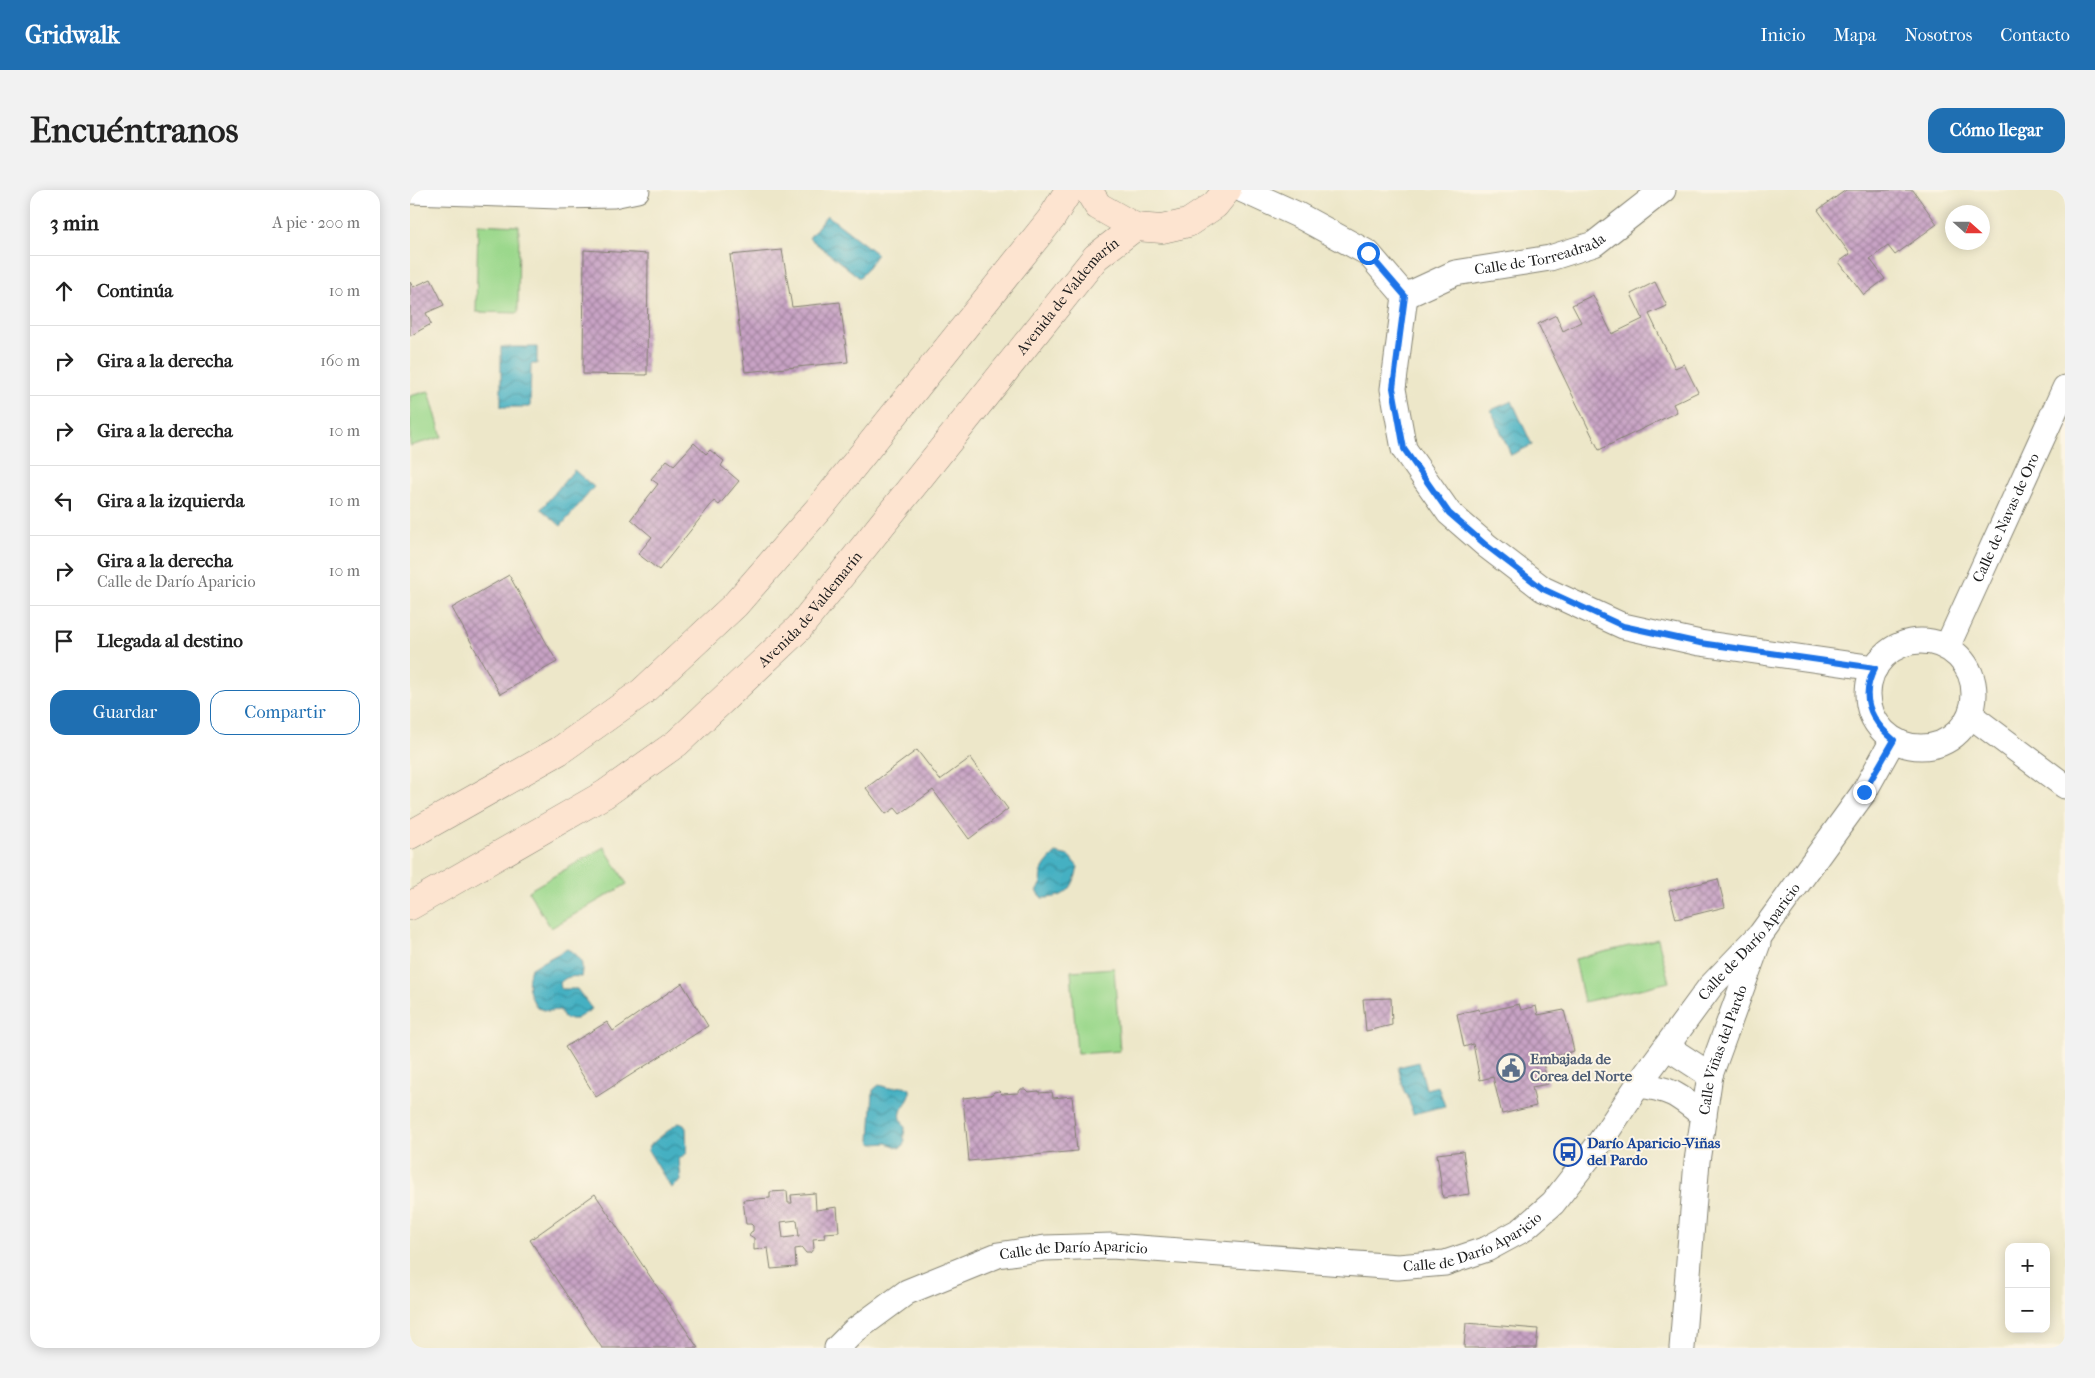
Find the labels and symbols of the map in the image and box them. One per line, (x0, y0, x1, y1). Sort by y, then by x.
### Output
north arrow (1945, 205, 1990, 250)
street label: Calle de Torreadrada (1473, 229, 1610, 279)
street label: Avenida de Valdemarín (1012, 234, 1123, 359)
route start (1357, 242, 1380, 265)
street label: Calle de Navas de Oro (1969, 450, 2043, 585)
street label: Avenida de Valdemarín (753, 548, 866, 672)
route end (1853, 781, 1876, 804)
street label: Calle de Darío Aparicio (1694, 879, 1804, 1004)
street label: Calle Viñas del Pardo (1695, 982, 1751, 1116)
place label: Embajada de Corea del Norte (1530, 1050, 1633, 1085)
public building icon: Embajada de Corea del Norte (1496, 1053, 1526, 1083)
place label: Darío Aparicio-Viñas del Pardo (1587, 1134, 1721, 1169)
bus stop icon: Darío Aparicio-Viñas del Pardo (1553, 1137, 1583, 1167)
street label: Calle de Darío Aparicio (1402, 1208, 1545, 1276)
street label: Calle de Darío Aparicio (998, 1237, 1149, 1264)

